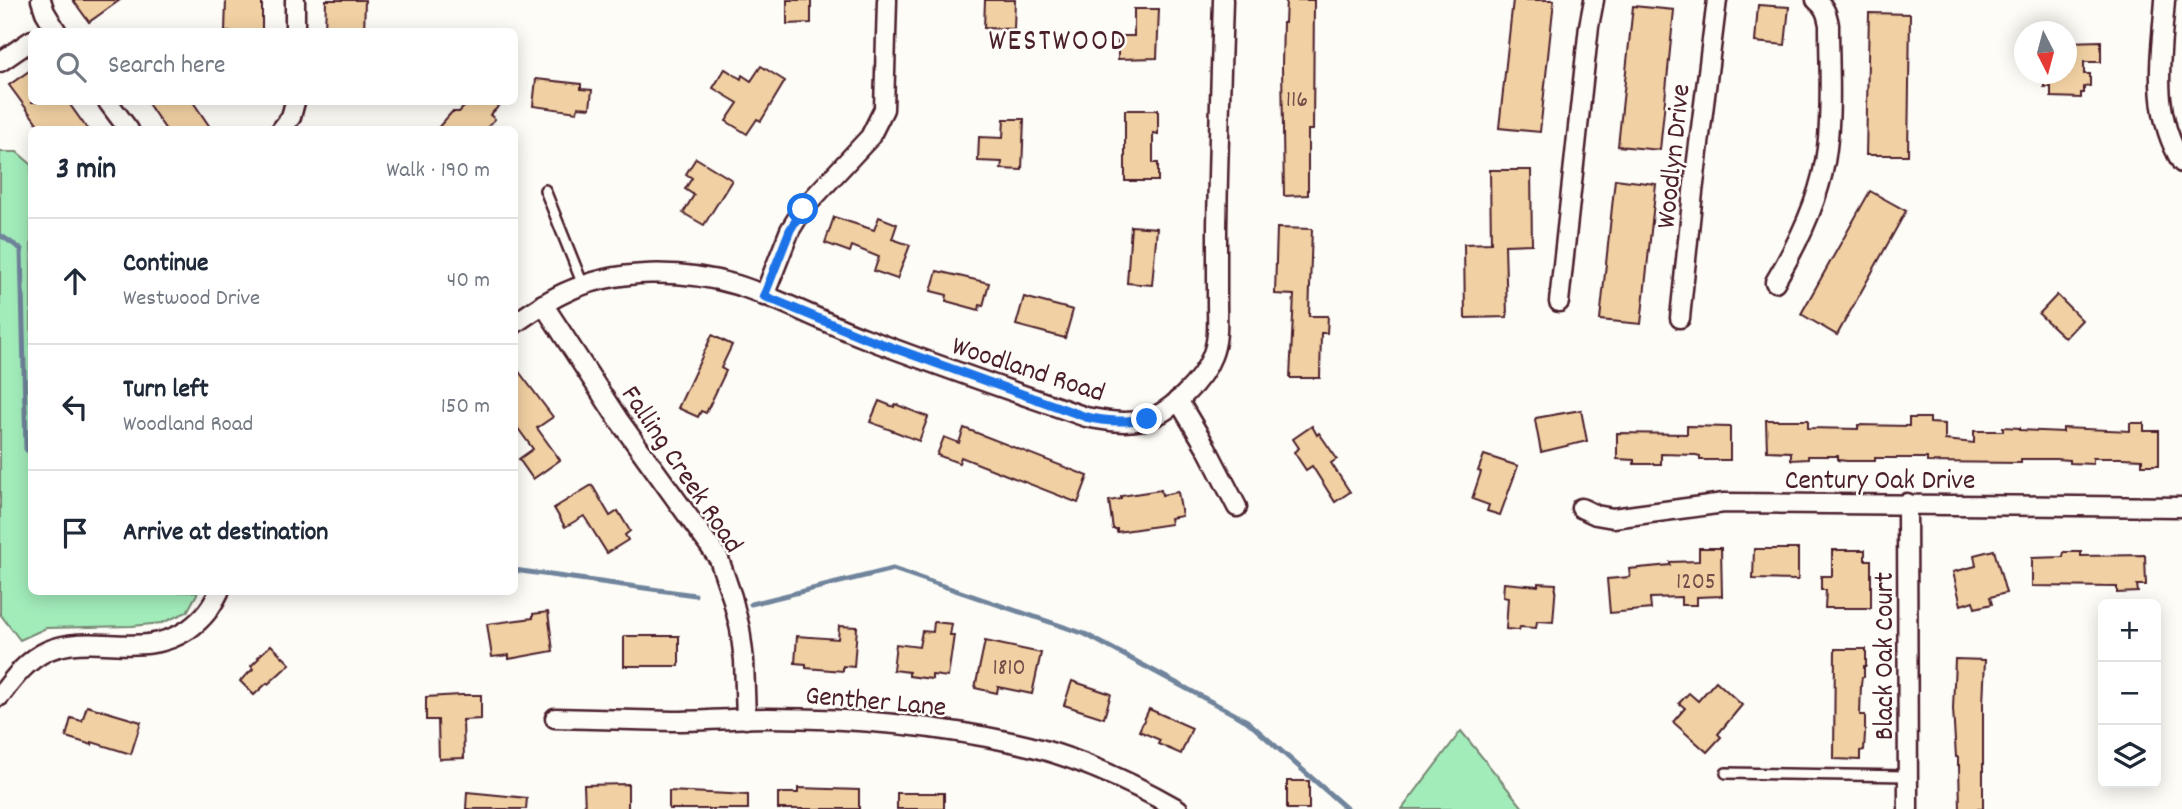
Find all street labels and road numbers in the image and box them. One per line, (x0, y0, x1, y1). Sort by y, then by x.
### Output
street label: Woodlyn Drive (1648, 82, 1703, 231)
street label: Woodland Road (946, 328, 1109, 415)
street label: Falling Creek Road (609, 379, 751, 563)
street label: Century Oak Drive (1785, 463, 1975, 503)
street label: Black Oak Court (1867, 572, 1907, 740)
street label: Genther Lane (803, 678, 948, 730)

